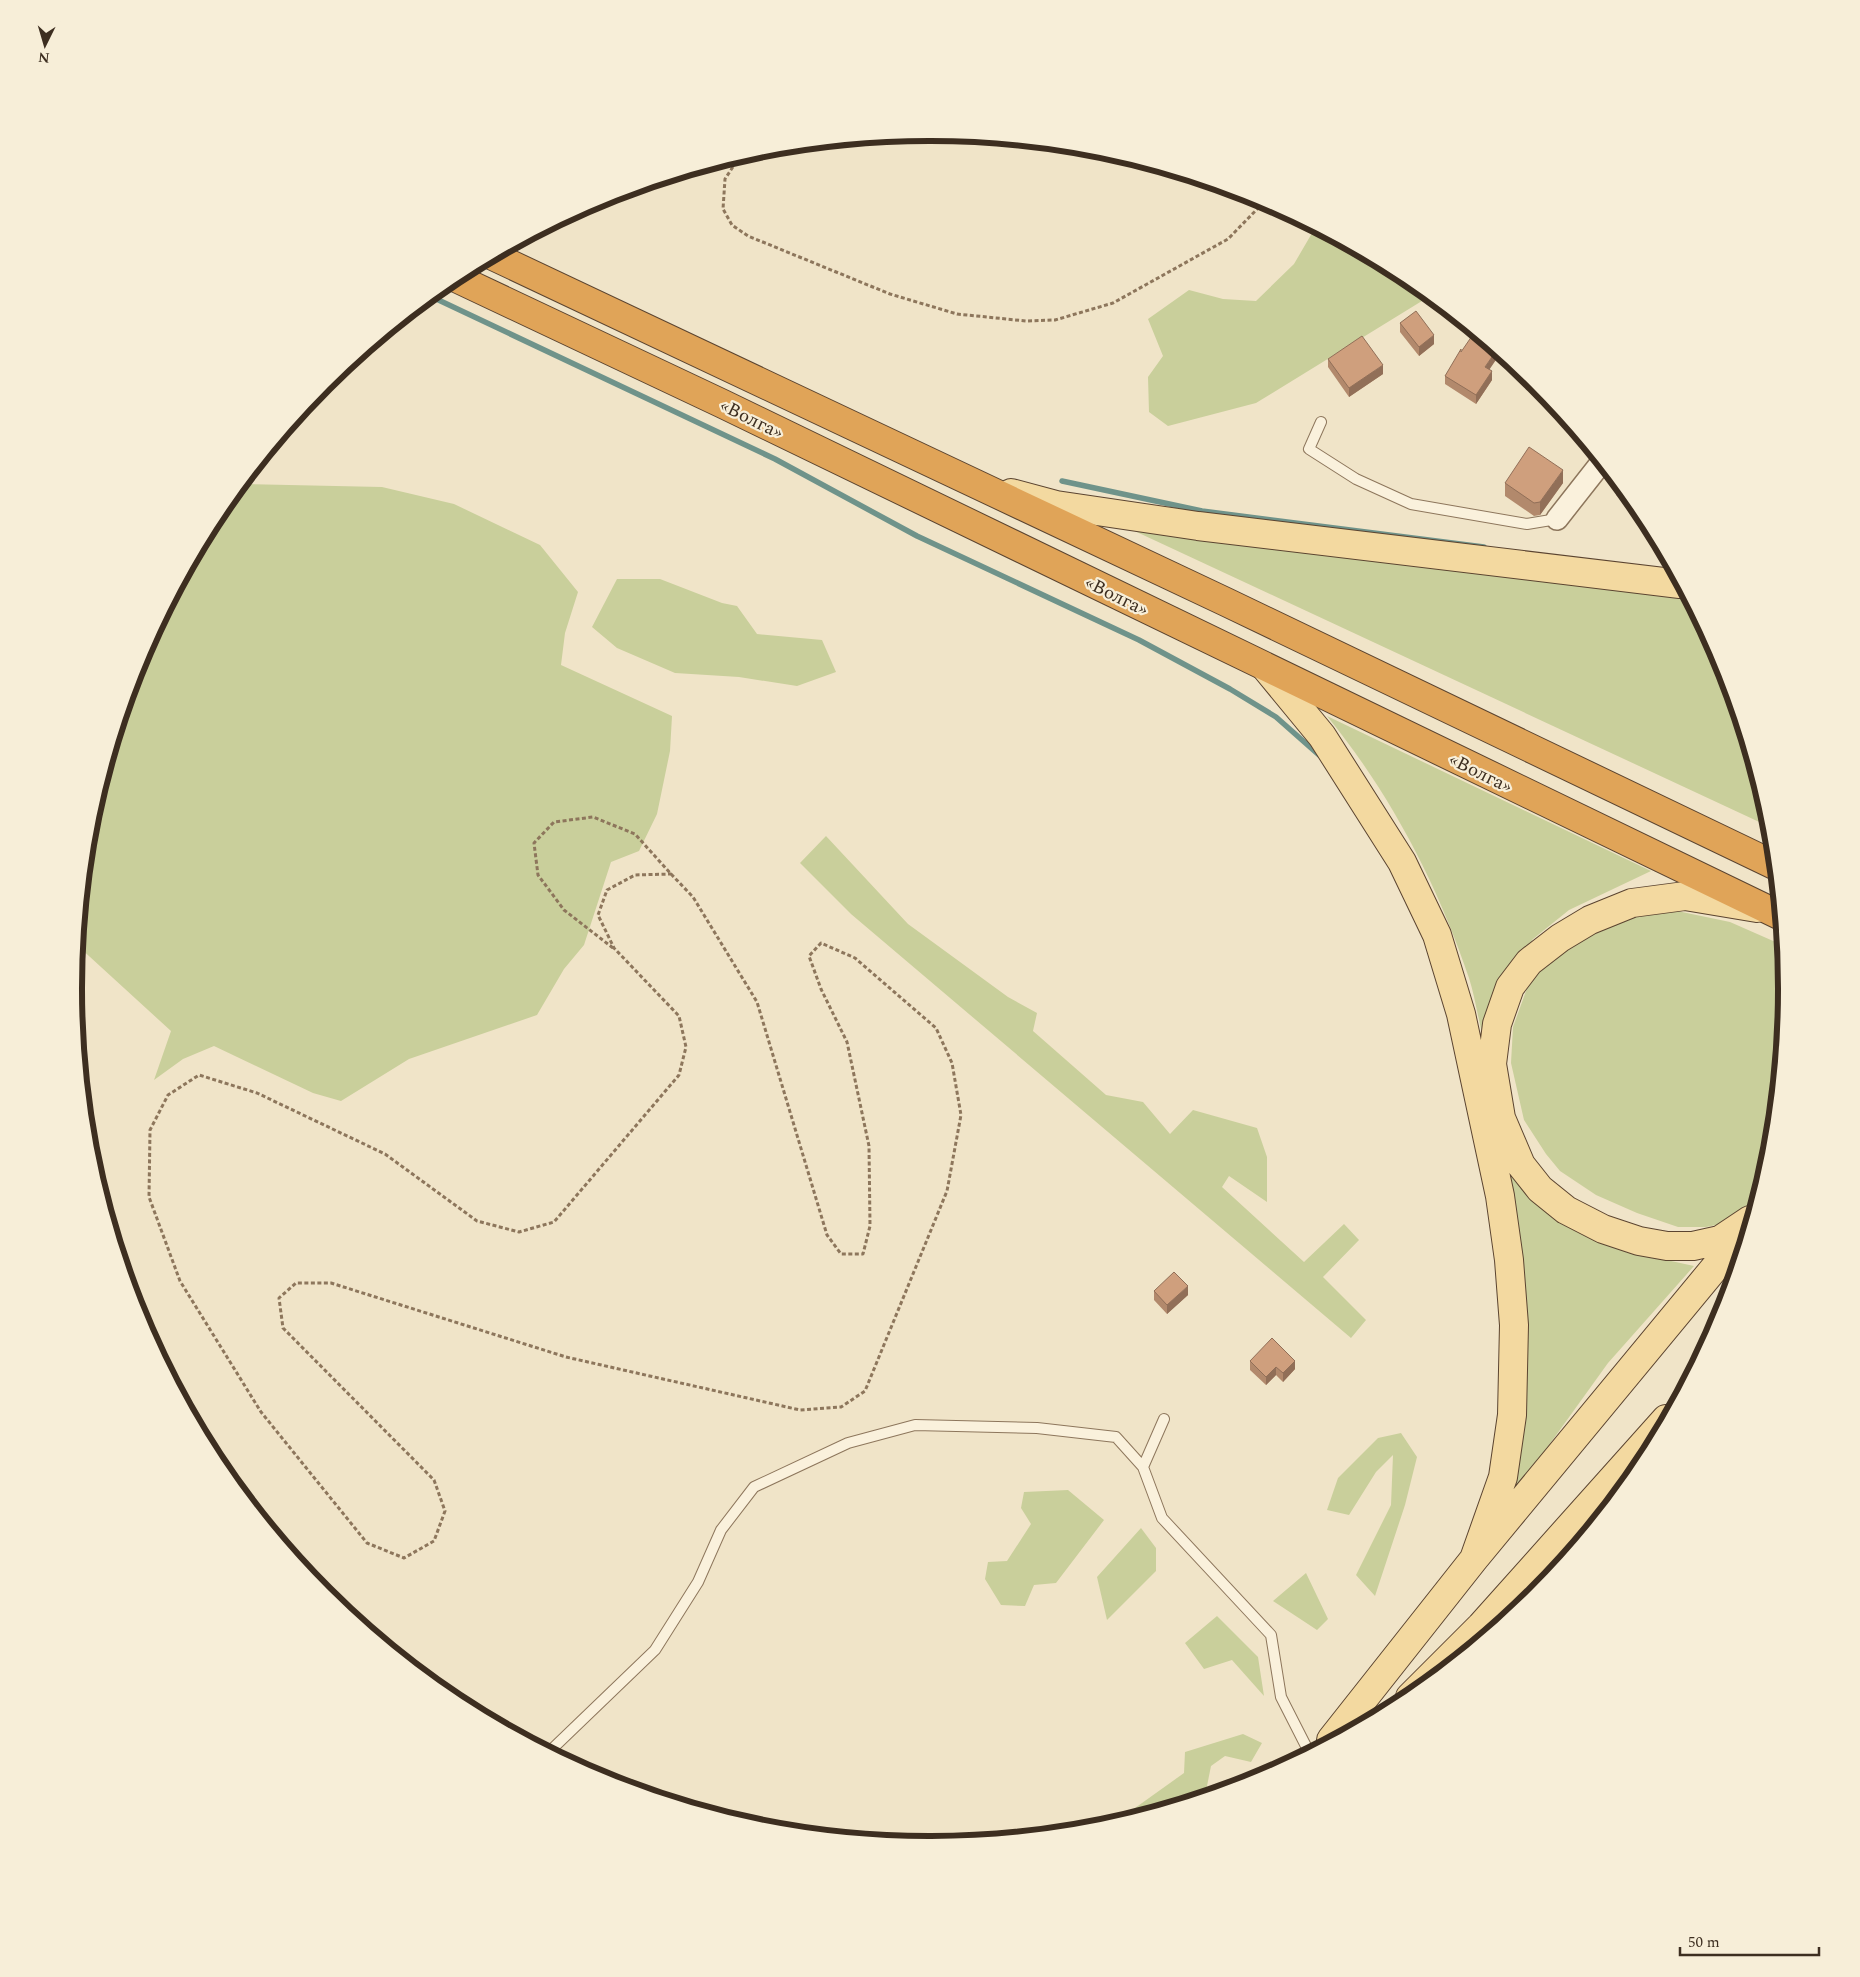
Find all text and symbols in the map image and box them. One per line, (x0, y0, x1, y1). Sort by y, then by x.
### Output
north arrow (20, 20, 70, 70)
text: N (37, 46, 51, 68)
street label: «Волга» (715, 392, 788, 447)
street label: «Волга» (1080, 569, 1153, 624)
street label: «Волга» (1444, 746, 1517, 801)
scale bar (1680, 1924, 1819, 1956)
text: 50 m (1688, 1931, 1720, 1954)

